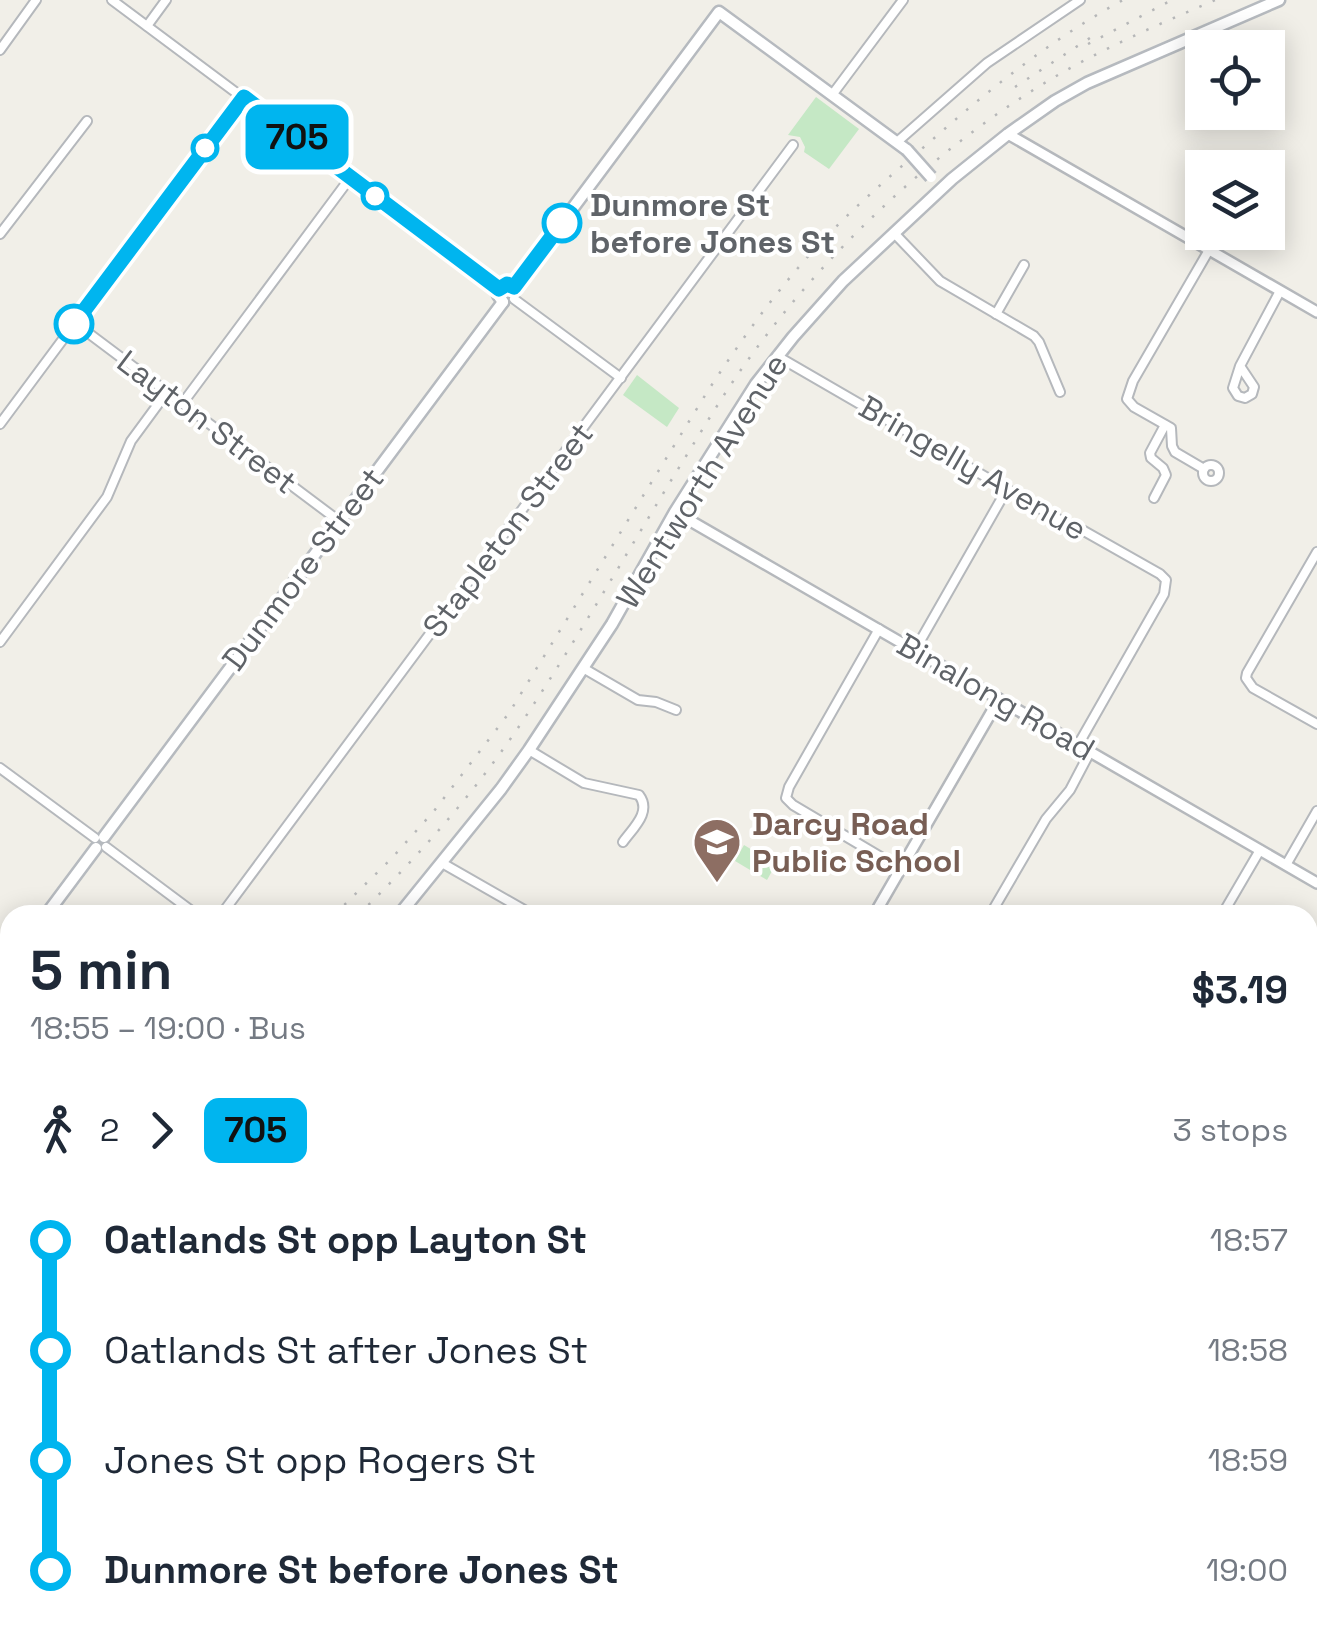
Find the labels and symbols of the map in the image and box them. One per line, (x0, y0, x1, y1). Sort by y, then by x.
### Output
line badge: 705 (240, 104, 354, 170)
unlabelled marker (192, 135, 218, 161)
unlabelled marker (362, 183, 388, 209)
place label: Dunmore St before Jones St (590, 185, 835, 262)
marker: Dunmore St before Jones St (543, 204, 581, 242)
unlabelled marker (55, 305, 93, 343)
street label: Layton Street (109, 341, 305, 503)
street label: Wentworth Avenue (607, 346, 797, 616)
street label: Bringelly Avenue (852, 387, 1094, 549)
street label: Stapleton Street (414, 415, 602, 645)
street label: Dunmore Street (214, 459, 392, 679)
street label: Binalong Road (890, 624, 1102, 770)
place label: Darcy Road Public School (752, 804, 961, 881)
school or university icon: Darcy Road Public School (691, 816, 743, 884)

